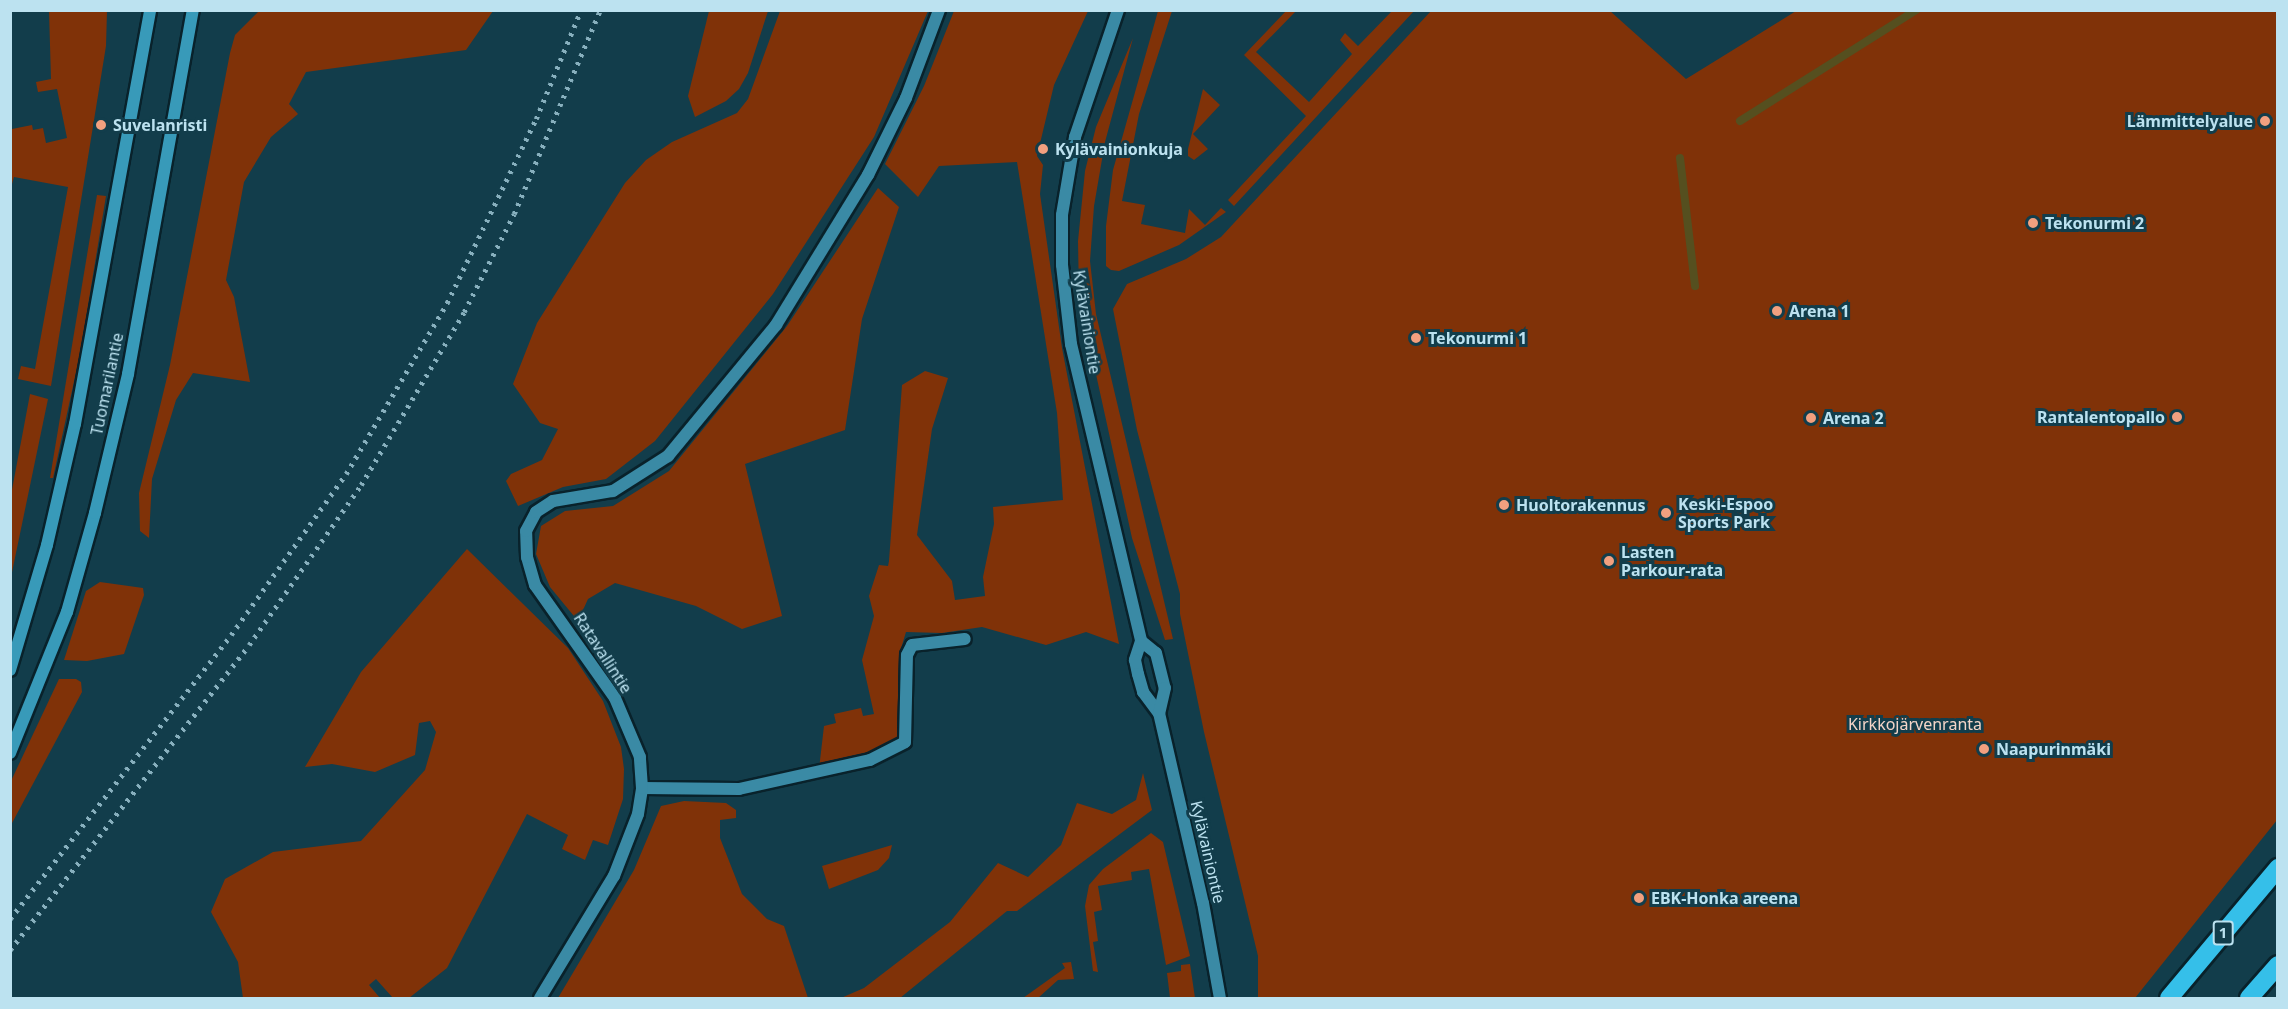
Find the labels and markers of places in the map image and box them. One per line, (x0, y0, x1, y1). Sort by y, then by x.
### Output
place label: Lämmittelyalue (2127, 111, 2253, 131)
marker: Lämmittelyalue (2258, 114, 2272, 128)
place label: Suvelanristi (113, 115, 207, 135)
marker: Suvelanristi (94, 118, 108, 132)
place label: Kylävainionkuja (1055, 139, 1183, 159)
marker: Kylävainionkuja (1036, 142, 1050, 156)
place label: Tekonurmi 2 (2045, 213, 2144, 233)
marker: Tekonurmi 2 (2026, 216, 2040, 230)
place label: Arena 1 (1789, 301, 1850, 321)
marker: Arena 1 (1770, 304, 1784, 318)
place label: Tekonurmi 1 (1428, 328, 1527, 348)
marker: Tekonurmi 1 (1409, 331, 1423, 345)
place label: Rantalentopallo (2037, 407, 2165, 427)
place label: Arena 2 (1823, 408, 1884, 428)
marker: Rantalentopallo (2170, 410, 2184, 424)
marker: Arena 2 (1804, 411, 1818, 425)
place label: Keski-Espoo Sports Park (1678, 494, 1773, 532)
place label: Huoltorakennus (1516, 495, 1645, 515)
marker: Huoltorakennus (1497, 498, 1511, 512)
marker: Keski-Espoo Sports Park (1659, 506, 1673, 520)
place label: Lasten Parkour-rata (1621, 542, 1723, 580)
marker: Lasten Parkour-rata (1602, 554, 1616, 568)
place label: Naapurinmäki (1996, 739, 2111, 759)
marker: Naapurinmäki (1977, 742, 1991, 756)
place label: EBK-Honka areena (1651, 888, 1798, 908)
marker: EBK-Honka areena (1632, 891, 1646, 905)

